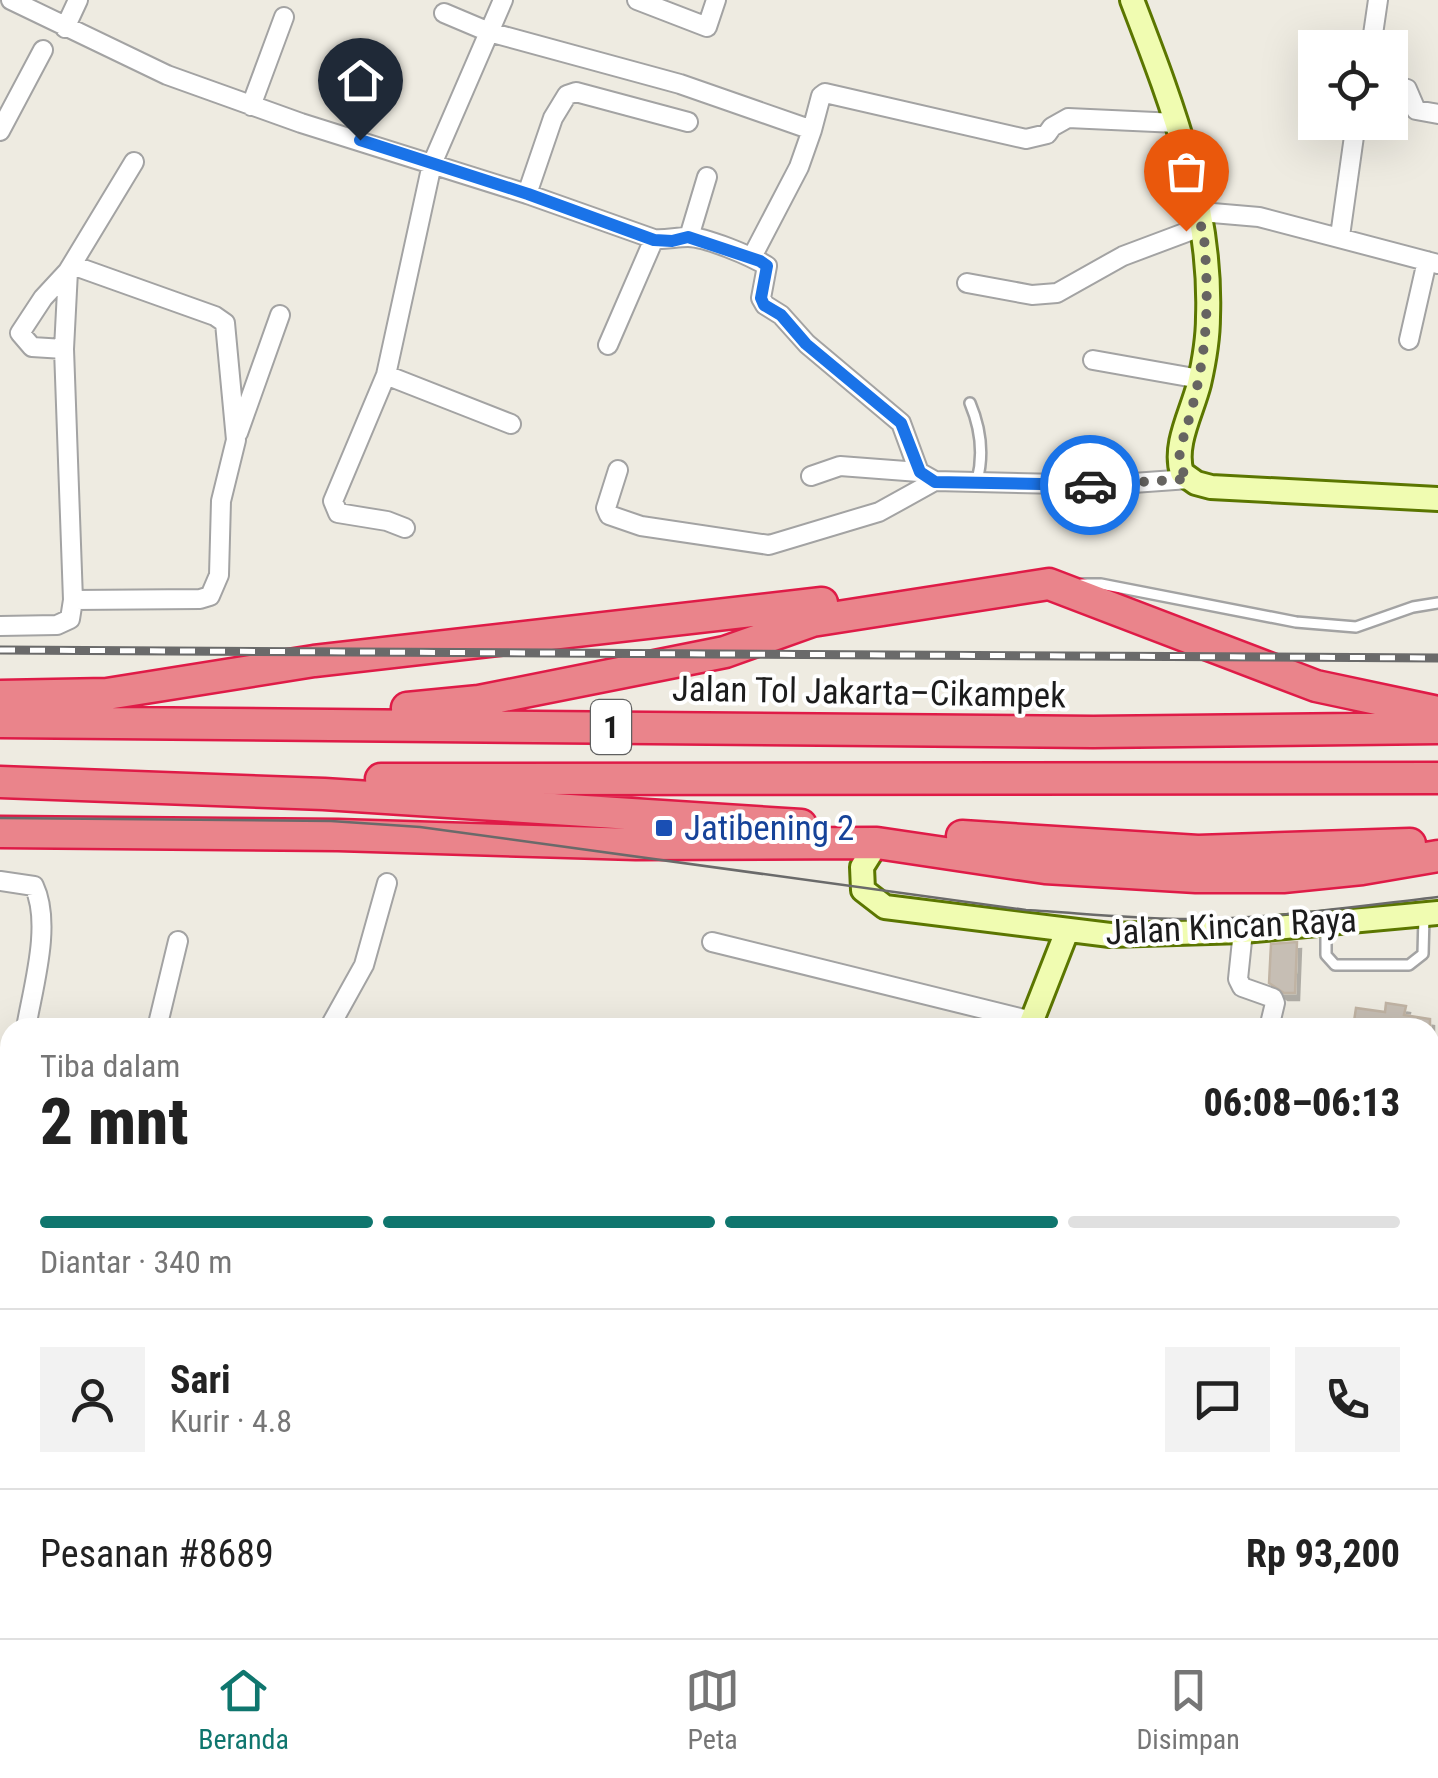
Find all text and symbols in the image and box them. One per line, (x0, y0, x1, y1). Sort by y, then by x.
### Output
map controls (1298, 30, 1408, 140)
button: locate (1298, 30, 1408, 140)
pin (318, 38, 403, 141)
icon: home (333, 53, 388, 108)
pin (1144, 129, 1229, 232)
icon: bag (1159, 144, 1214, 199)
courier (1040, 435, 1140, 535)
icon: car (1063, 458, 1118, 513)
street label: Jalan Tol Jakarta–Cikampek (672, 669, 1067, 716)
road number: 1 (591, 700, 631, 754)
place label: Jatibening 2 (684, 808, 854, 849)
marker: Jatibening 2 (653, 817, 675, 839)
street label: Jalan Kincan Raya (1104, 899, 1358, 954)
text: Tiba dalam (40, 1047, 180, 1085)
text: 06:08–06:13 (1203, 1081, 1400, 1125)
text: 2 mnt (40, 1084, 188, 1160)
text: Diantar · 340 m (40, 1243, 232, 1281)
button: person (40, 1347, 145, 1452)
button: chat (1165, 1347, 1270, 1452)
button: phone (1295, 1347, 1400, 1452)
text: Sari (170, 1358, 231, 1402)
text: Kurir · 4.8 (170, 1402, 292, 1440)
text: Pesanan #8689 (40, 1532, 274, 1576)
text: Rp 93,200 (1246, 1532, 1400, 1576)
tab: Beranda (198, 1663, 289, 1756)
tab: Peta (685, 1663, 740, 1756)
tab: Disimpan (1136, 1663, 1240, 1756)

